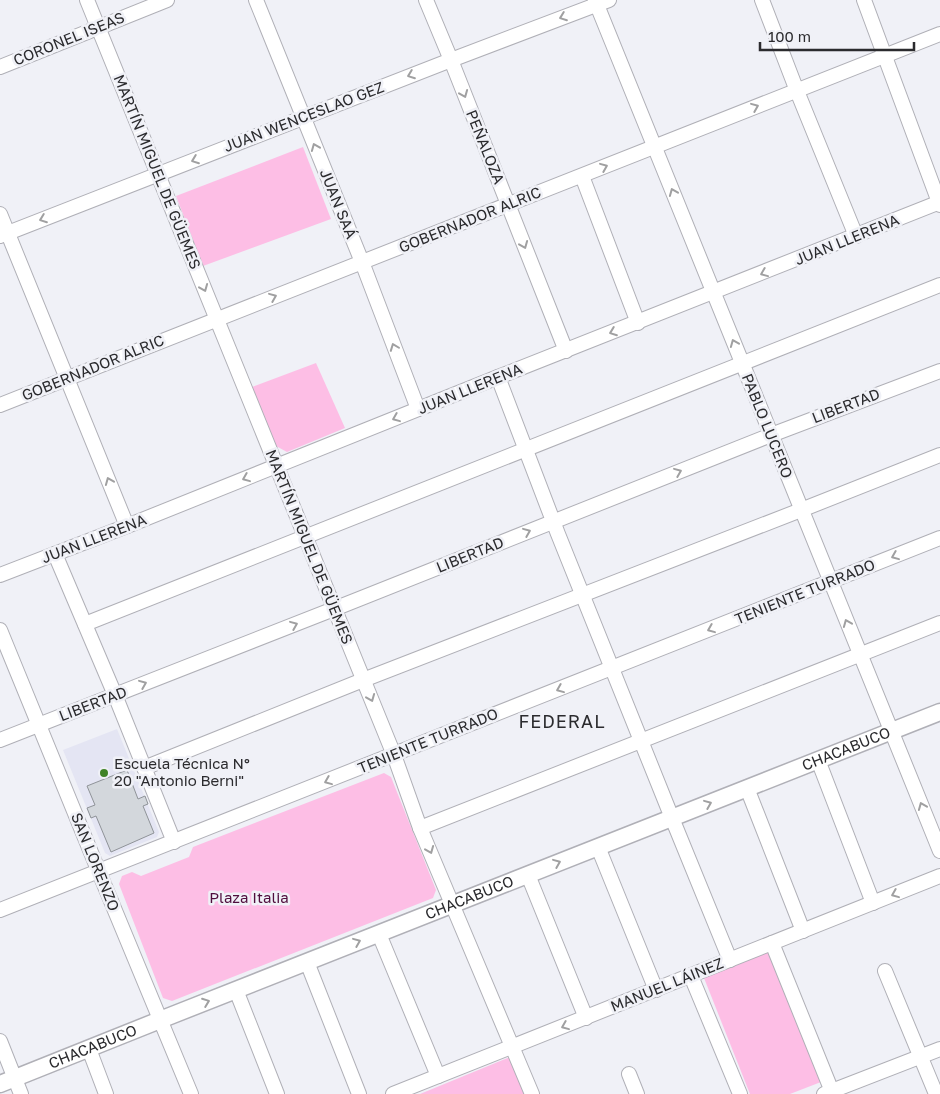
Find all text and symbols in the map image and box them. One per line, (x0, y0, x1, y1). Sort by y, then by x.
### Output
street label: CORONEL ISEAS (10, 8, 127, 69)
one-way arrow (559, 11, 568, 21)
scale bar (760, 20, 914, 52)
text: 100 m (768, 27, 811, 45)
one-way arrow (407, 69, 416, 79)
street label: MARTÍN MIGUEL DE GÜEMES (111, 72, 205, 272)
street label: JUAN WENCESLAO GEZ (221, 77, 386, 155)
one-way arrow (458, 89, 468, 98)
one-way arrow (750, 103, 759, 114)
street label: PEÑALOZA (463, 107, 509, 186)
one-way arrow (311, 143, 322, 152)
one-way arrow (191, 153, 200, 164)
one-way arrow (599, 163, 607, 173)
street label: JUAN SAÁ (317, 166, 361, 241)
street label: GOBERNADOR ALRIC (396, 182, 543, 256)
one-way arrow (668, 188, 679, 197)
street label: JUAN LLERENA (792, 210, 901, 268)
one-way arrow (40, 213, 48, 223)
one-way arrow (518, 240, 528, 249)
one-way arrow (760, 267, 769, 277)
one-way arrow (198, 283, 208, 292)
one-way arrow (268, 293, 277, 304)
one-way arrow (609, 327, 617, 337)
street label: GOBERNADOR ALRIC (19, 330, 166, 404)
one-way arrow (730, 339, 740, 348)
one-way arrow (390, 343, 400, 352)
street label: JUAN LLERENA (415, 359, 524, 417)
street label: PABLO LUCERO (739, 371, 797, 481)
street label: LIBERTAD (809, 384, 882, 426)
one-way arrow (392, 412, 401, 422)
street label: MARTÍN MIGUEL DE GÜEMES (263, 447, 357, 647)
one-way arrow (673, 468, 681, 478)
one-way arrow (242, 473, 250, 483)
one-way arrow (105, 477, 115, 486)
street label: JUAN LLERENA (39, 510, 149, 566)
one-way arrow (522, 528, 531, 538)
street label: LIBERTAD (433, 532, 506, 576)
one-way arrow (891, 550, 900, 560)
street label: TENIENTE TURRADO (732, 555, 877, 627)
one-way arrow (843, 619, 853, 628)
one-way arrow (290, 620, 298, 630)
one-way arrow (707, 623, 716, 633)
one-way arrow (138, 680, 147, 691)
street label: LIBERTAD (56, 682, 129, 724)
one-way arrow (556, 683, 565, 693)
one-way arrow (365, 693, 375, 702)
street label: TENIENTE TURRADO (355, 704, 500, 776)
district label: FEDERAL (519, 710, 605, 732)
street label: CHACABUCO (799, 723, 893, 774)
place label: Escuela Técnica N° 20 "Antonio Berni" (114, 754, 250, 789)
marker: Escuela Técnica N° 20 "Antonio Berni" (98, 767, 110, 779)
one-way arrow (324, 775, 333, 785)
one-way arrow (703, 799, 712, 810)
one-way arrow (917, 802, 928, 811)
street label: SAN LORENZO (68, 810, 124, 913)
one-way arrow (423, 845, 434, 854)
one-way arrow (552, 859, 561, 869)
street label: CHACABUCO (422, 871, 516, 922)
park label: Plaza Italia (209, 888, 289, 906)
one-way arrow (891, 888, 900, 899)
one-way arrow (352, 938, 361, 949)
street label: MANUEL LÁINEZ (608, 953, 726, 1015)
one-way arrow (201, 998, 210, 1008)
street label: CHACABUCO (46, 1020, 139, 1072)
one-way arrow (561, 1020, 570, 1030)

